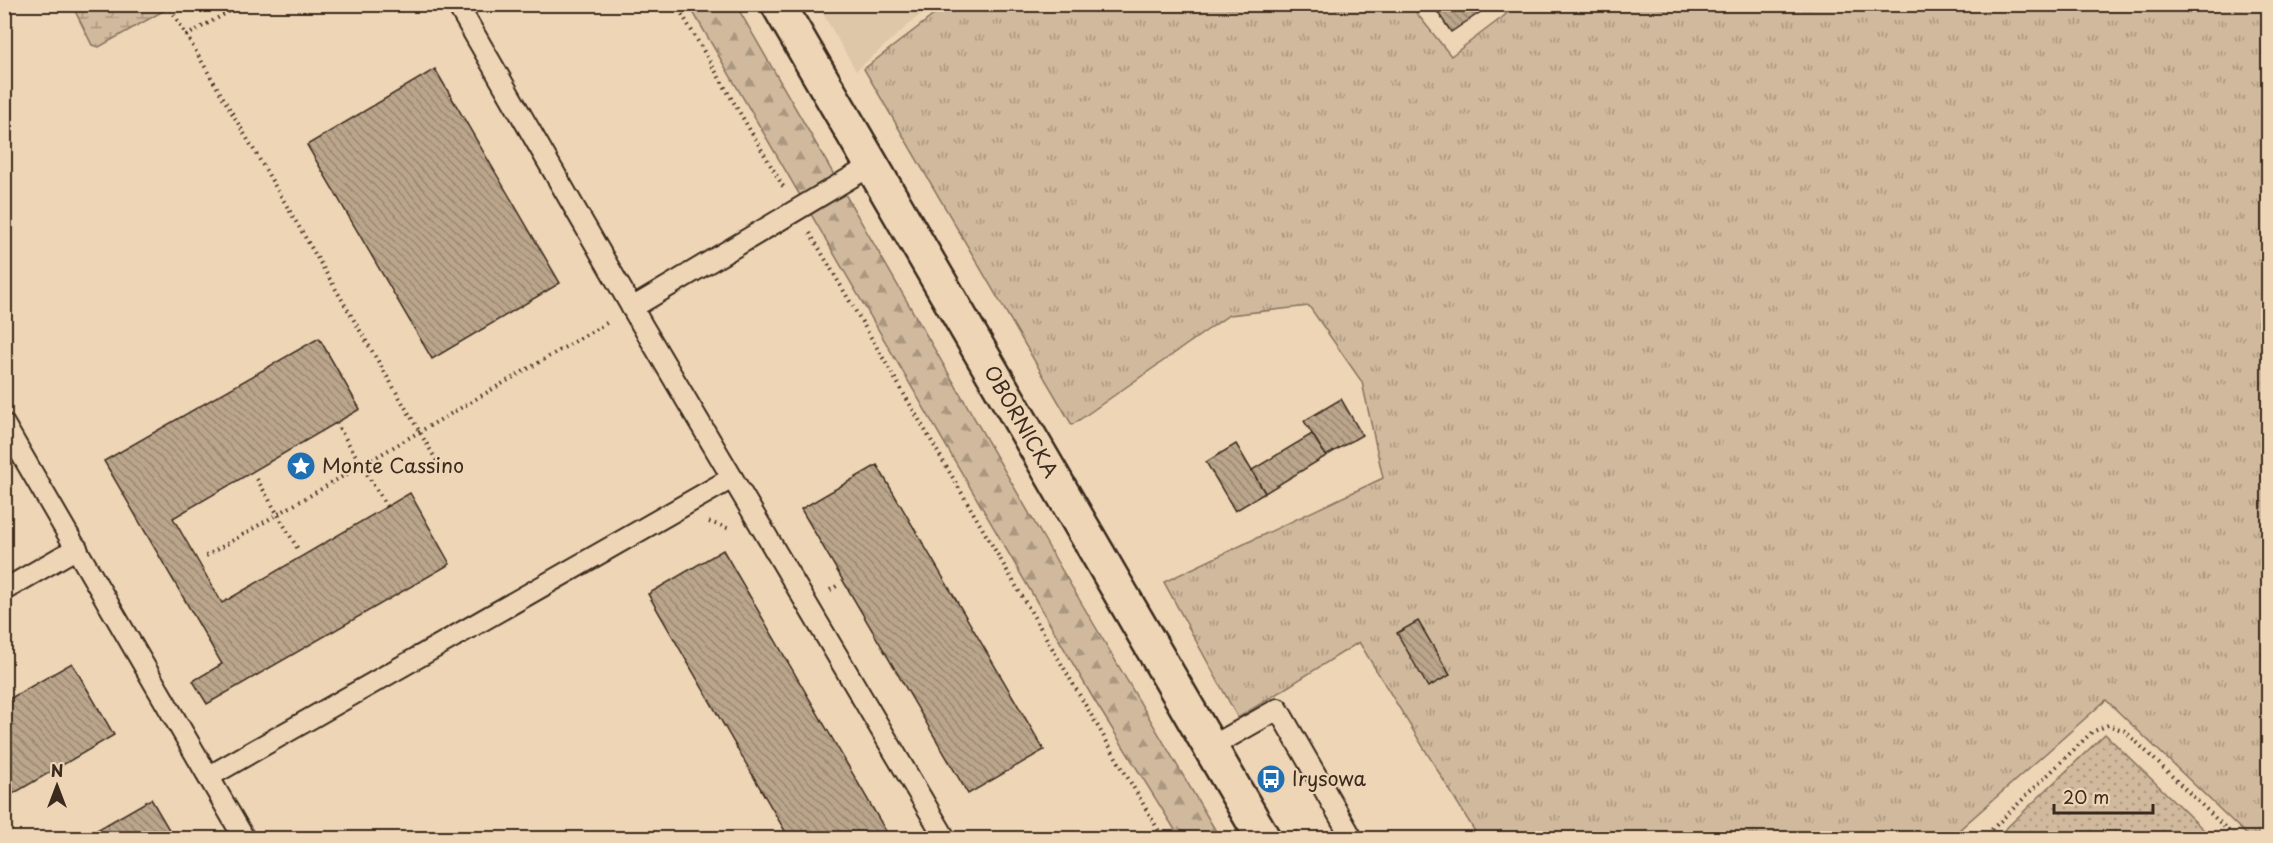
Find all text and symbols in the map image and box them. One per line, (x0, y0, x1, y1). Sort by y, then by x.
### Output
street label: OBORNICKA (977, 359, 1066, 483)
place icon: Monte Cassino (285, 450, 317, 482)
place label: Monte Cassino (322, 450, 464, 480)
north arrow (27, 756, 87, 816)
text: N (51, 758, 63, 782)
bus stop icon: Irysowa (1255, 763, 1287, 795)
place label: Irysowa (1292, 763, 1367, 793)
scale bar (2054, 777, 2153, 815)
text: 20 m (2063, 783, 2109, 810)

